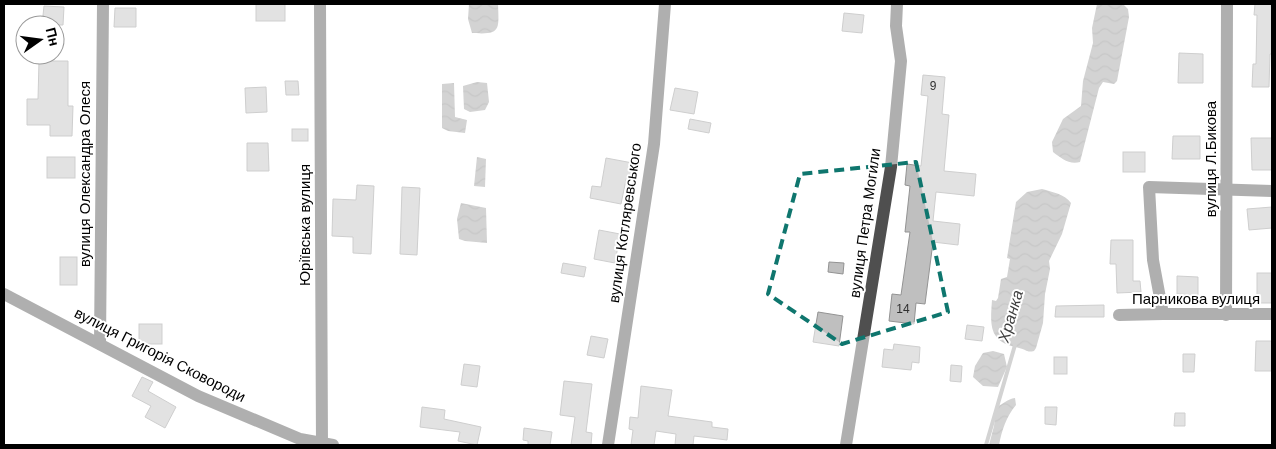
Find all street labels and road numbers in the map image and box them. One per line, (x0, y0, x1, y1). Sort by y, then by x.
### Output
street label: вулиця Олександра Олеся (76, 81, 93, 267)
street label: вулиця Л.Бикова (1202, 100, 1219, 217)
street label: вулиця Котляревського (605, 142, 644, 304)
street label: вулиця Петра Могили (846, 147, 883, 299)
street label: Юріївська вулиця (296, 164, 313, 286)
street label: Парникова вулиця (1132, 290, 1260, 307)
street label: вулиця Григорія Сковороди (72, 304, 249, 405)

